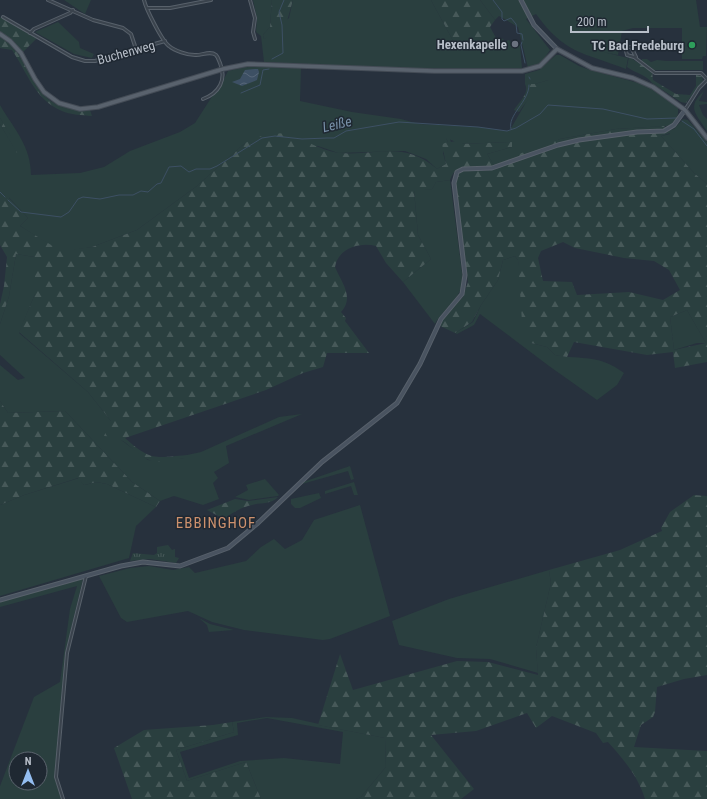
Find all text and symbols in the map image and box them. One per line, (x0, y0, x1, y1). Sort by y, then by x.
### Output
scale bar (571, 8, 648, 34)
text: 200 m (577, 15, 607, 29)
place label: Hexenkapelle (437, 37, 507, 52)
street label: Buchenweg (96, 38, 157, 67)
place label: TC Bad Fredeburg (591, 38, 684, 53)
marker: Hexenkapelle (510, 39, 520, 49)
marker: TC Bad Fredeburg (687, 40, 697, 50)
water label: Leiße (321, 113, 353, 135)
district label: EBBINGHOF (176, 514, 256, 532)
north arrow (8, 751, 48, 791)
text: N (25, 755, 32, 768)

